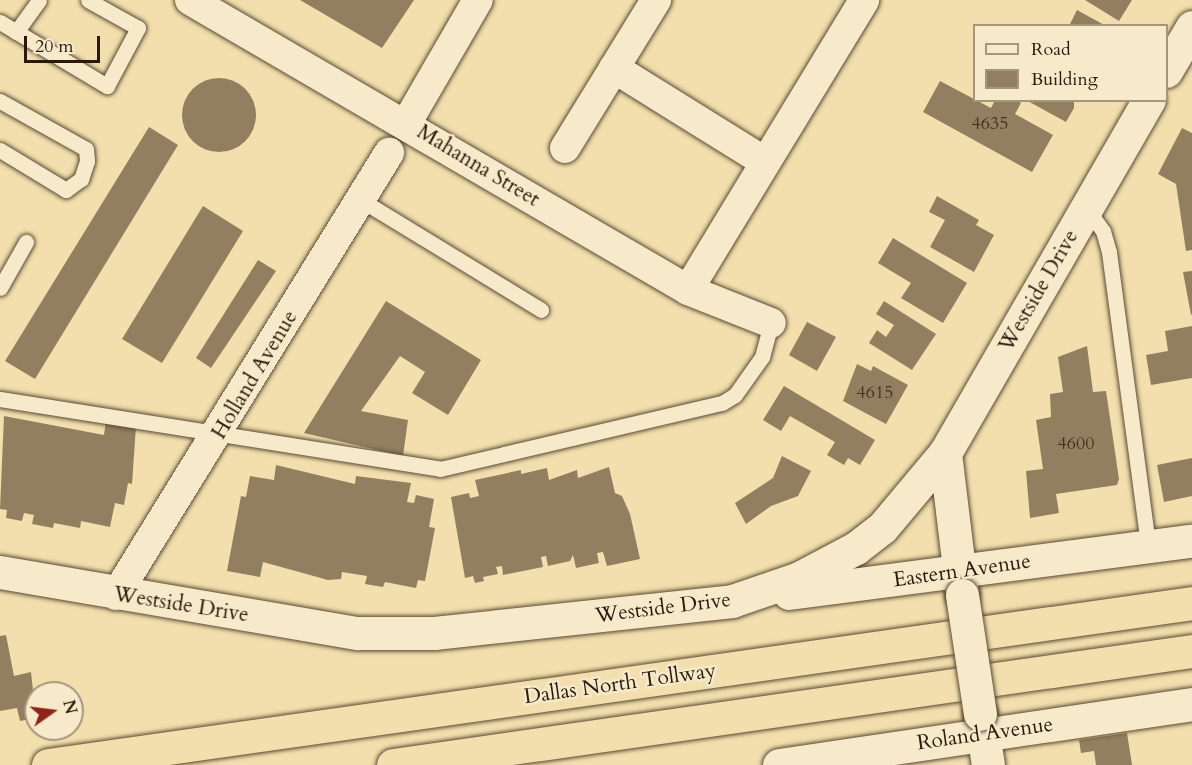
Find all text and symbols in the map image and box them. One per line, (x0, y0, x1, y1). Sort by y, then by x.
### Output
scale bar (27, 24, 104, 62)
legend (973, 24, 1168, 102)
text: 20 m (35, 34, 74, 59)
text: Road (1031, 37, 1071, 62)
text: Building (1031, 67, 1098, 92)
house number: 4635 (972, 113, 1008, 135)
street label: Mahanna Street (412, 120, 544, 212)
street label: Westside Drive (994, 226, 1084, 356)
street label: Holland Avenue (207, 306, 303, 444)
house number: 4615 (857, 382, 893, 404)
house number: 4600 (1058, 433, 1094, 455)
street label: Eastern Avenue (892, 549, 1032, 593)
street label: Westside Drive (112, 582, 250, 628)
street label: Westside Drive (594, 587, 732, 629)
street label: Dallas North Tollway (522, 658, 718, 710)
north arrow (24, 681, 84, 741)
text: N (57, 698, 82, 717)
street label: Roland Avenue (915, 712, 1055, 756)

